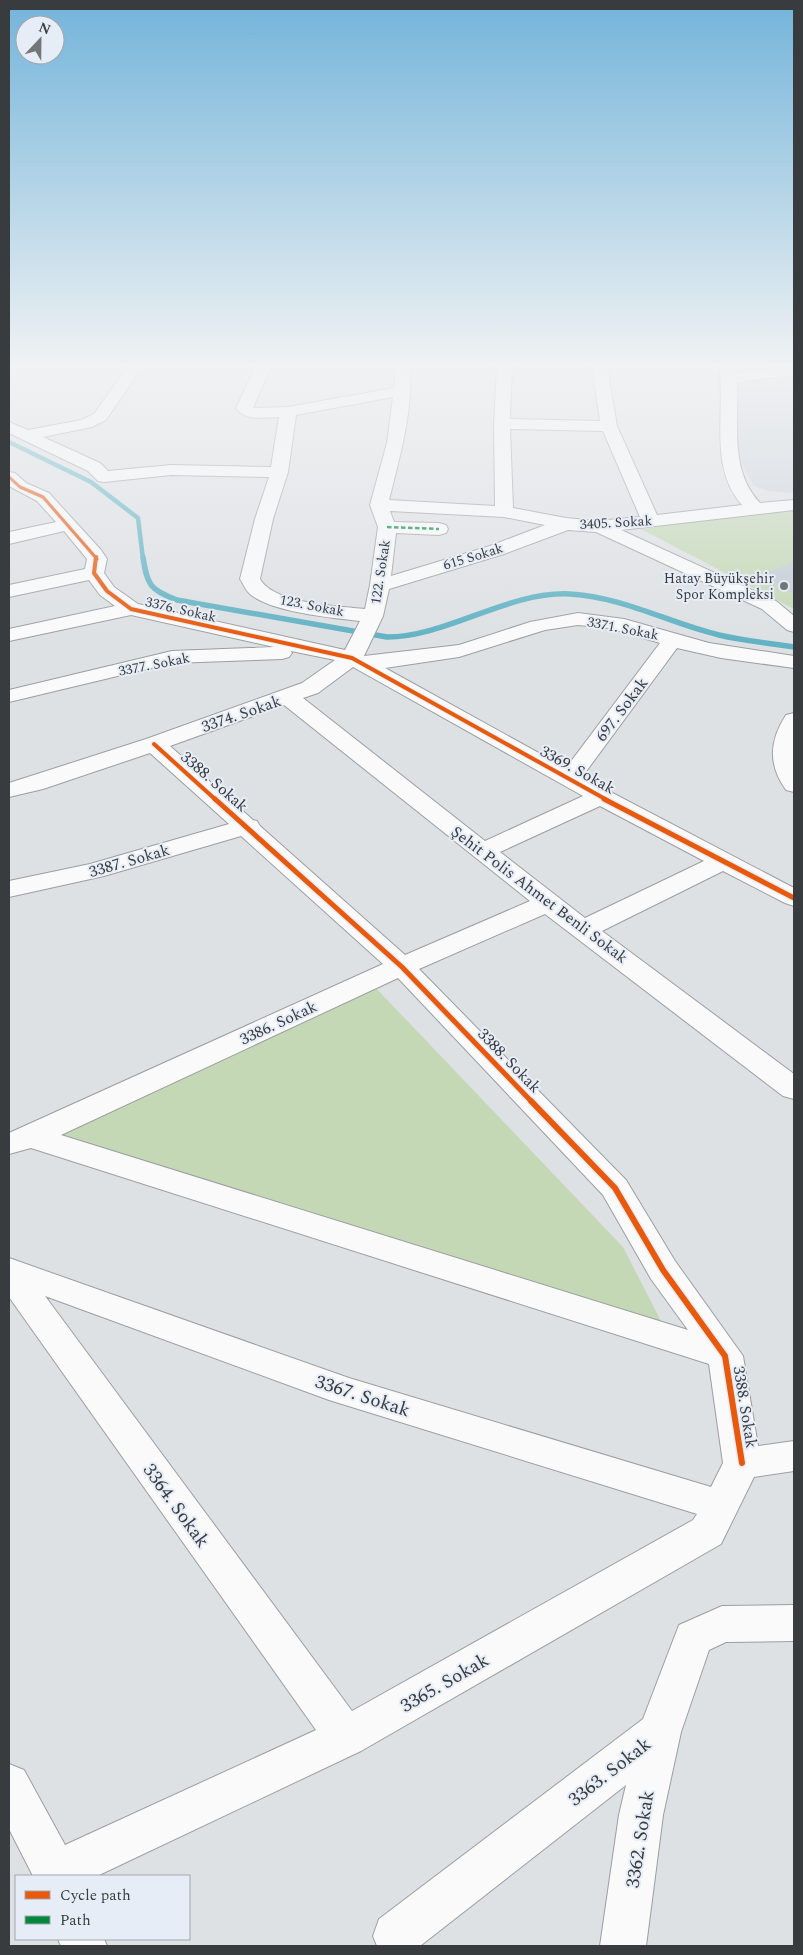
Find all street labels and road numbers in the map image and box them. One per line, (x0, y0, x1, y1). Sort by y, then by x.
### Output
street label: 3405. Sokak (579, 510, 653, 535)
street label: 615 Sokak (440, 537, 506, 576)
street label: 122. Sokak (365, 538, 396, 606)
street label: 123. Sokak (278, 589, 346, 622)
street label: 3376. Sokak (143, 591, 219, 628)
street label: 3371. Sokak (585, 611, 661, 646)
street label: 3377. Sokak (117, 647, 192, 682)
street label: 697. Sokak (590, 672, 654, 747)
street label: 3374. Sokak (198, 689, 284, 739)
street label: 3369. Sokak (535, 739, 620, 800)
street label: 3388. Sokak (175, 746, 254, 818)
street label: Şehit Polis Ahmet Benli Sokak (446, 820, 633, 969)
street label: 3387. Sokak (86, 838, 172, 884)
street label: 3386. Sokak (236, 995, 321, 1051)
street label: 3388. Sokak (472, 1023, 547, 1099)
street label: 3388. Sokak (727, 1364, 763, 1450)
street label: 3367. Sokak (311, 1367, 414, 1426)
street label: 3364. Sokak (135, 1458, 217, 1555)
street label: 3365. Sokak (395, 1646, 495, 1720)
street label: 3363. Sokak (562, 1730, 658, 1814)
street label: 3362. Sokak (618, 1788, 663, 1890)

